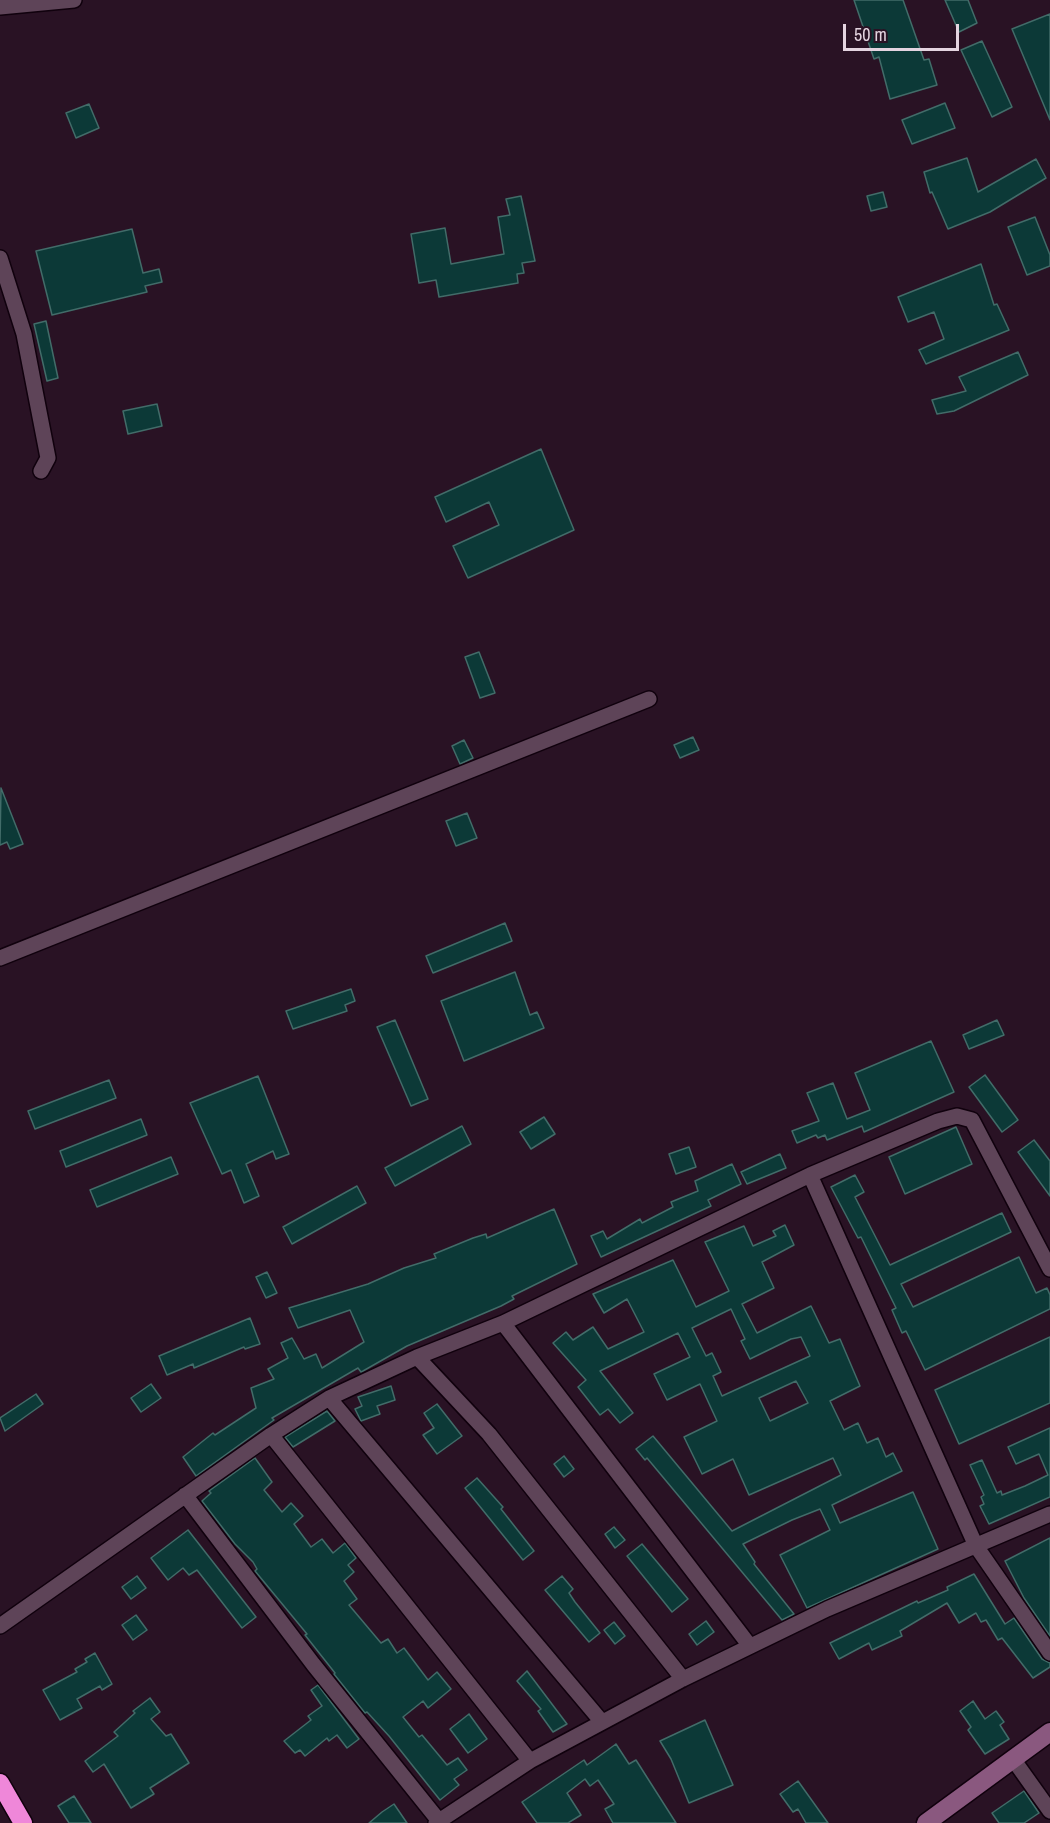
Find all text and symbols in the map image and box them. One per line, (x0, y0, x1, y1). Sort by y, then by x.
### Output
scale bar (846, 12, 962, 50)
text: 50 m (854, 22, 887, 47)

